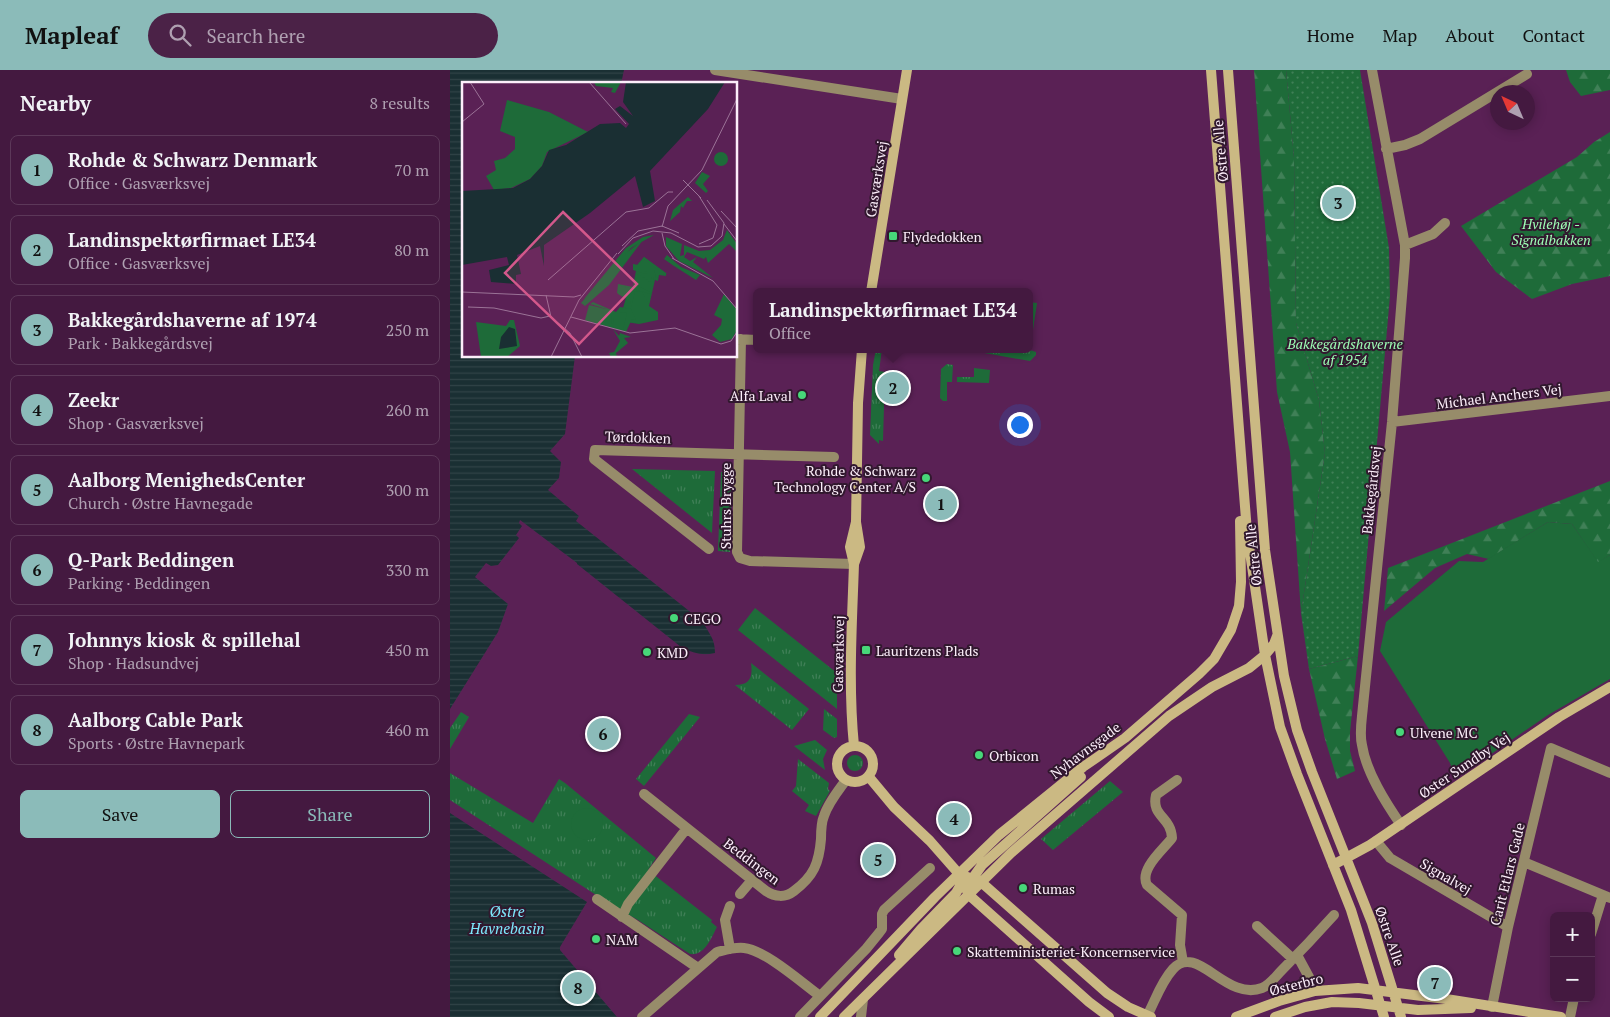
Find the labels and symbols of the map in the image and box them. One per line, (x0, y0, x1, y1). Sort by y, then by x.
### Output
inset map (462, 82, 738, 358)
north arrow (1490, 85, 1535, 130)
street label: Østre Alle (1208, 119, 1232, 183)
street label: Gasværksvej (861, 139, 891, 219)
pin: 3 (1322, 184, 1354, 222)
park label: Hvilehøj - Signalbakken (1511, 214, 1591, 249)
place label: Flydedokken (903, 227, 983, 246)
marker: Flydedokken (887, 230, 899, 242)
park label: Bakkegårdshaverne af 1954 (1286, 334, 1403, 369)
pin: 2 (877, 369, 909, 407)
street label: Michael Anchers Vej (1435, 379, 1563, 413)
place label: Alfa Laval (730, 386, 792, 405)
marker: Alfa Laval (796, 389, 808, 401)
your location (1007, 412, 1033, 438)
street label: Tørdokken (605, 426, 672, 448)
street label: Bakkegårdsvej (1357, 445, 1385, 535)
place label: Rohde & Schwarz Technology Center A/S (774, 461, 916, 496)
street label: Stuhrs Brygge (716, 463, 735, 549)
marker: Rohde & Schwarz Technology Center A/S (920, 472, 932, 484)
pin: 1 (925, 485, 957, 523)
street label: Østre Alle (1240, 523, 1266, 587)
place label: CEGO (684, 609, 721, 628)
marker: CEGO (668, 612, 680, 624)
street label: Gasværksvej (828, 615, 848, 693)
place label: Lauritzens Plads (876, 641, 979, 660)
place label: KMD (657, 643, 688, 662)
marker: Lauritzens Plads (860, 644, 872, 656)
marker: KMD (641, 646, 653, 658)
pin: 6 (587, 715, 619, 753)
street label: Nyhavnsgade (1046, 717, 1124, 783)
place label: Ulvene MC (1410, 723, 1477, 742)
marker: Ulvene MC (1394, 726, 1406, 738)
street label: Øster Sundby Vej (1415, 728, 1513, 802)
place label: Orbicon (989, 746, 1040, 765)
marker: Orbicon (973, 749, 985, 761)
pin: 4 (938, 800, 970, 838)
street label: Carit Etlars Gade (1485, 821, 1529, 927)
street label: Beddingen (720, 833, 785, 889)
pin: 5 (862, 841, 894, 879)
street label: Signalvej (1417, 854, 1475, 898)
place label: Rumas (1033, 879, 1075, 898)
marker: Rumas (1017, 882, 1029, 894)
water label: Østre Havnebasin (468, 901, 545, 938)
street label: Østre Alle (1371, 903, 1409, 969)
place label: NAM (606, 930, 638, 949)
marker: NAM (590, 933, 602, 945)
place label: Skatteministeriet-Koncernservice (967, 942, 1175, 961)
marker: Skatteministeriet-Koncernservice (951, 945, 963, 957)
pin: 7 (1419, 964, 1451, 1002)
street label: Østerbro (1267, 968, 1325, 1000)
pin: 8 (562, 969, 594, 1007)

